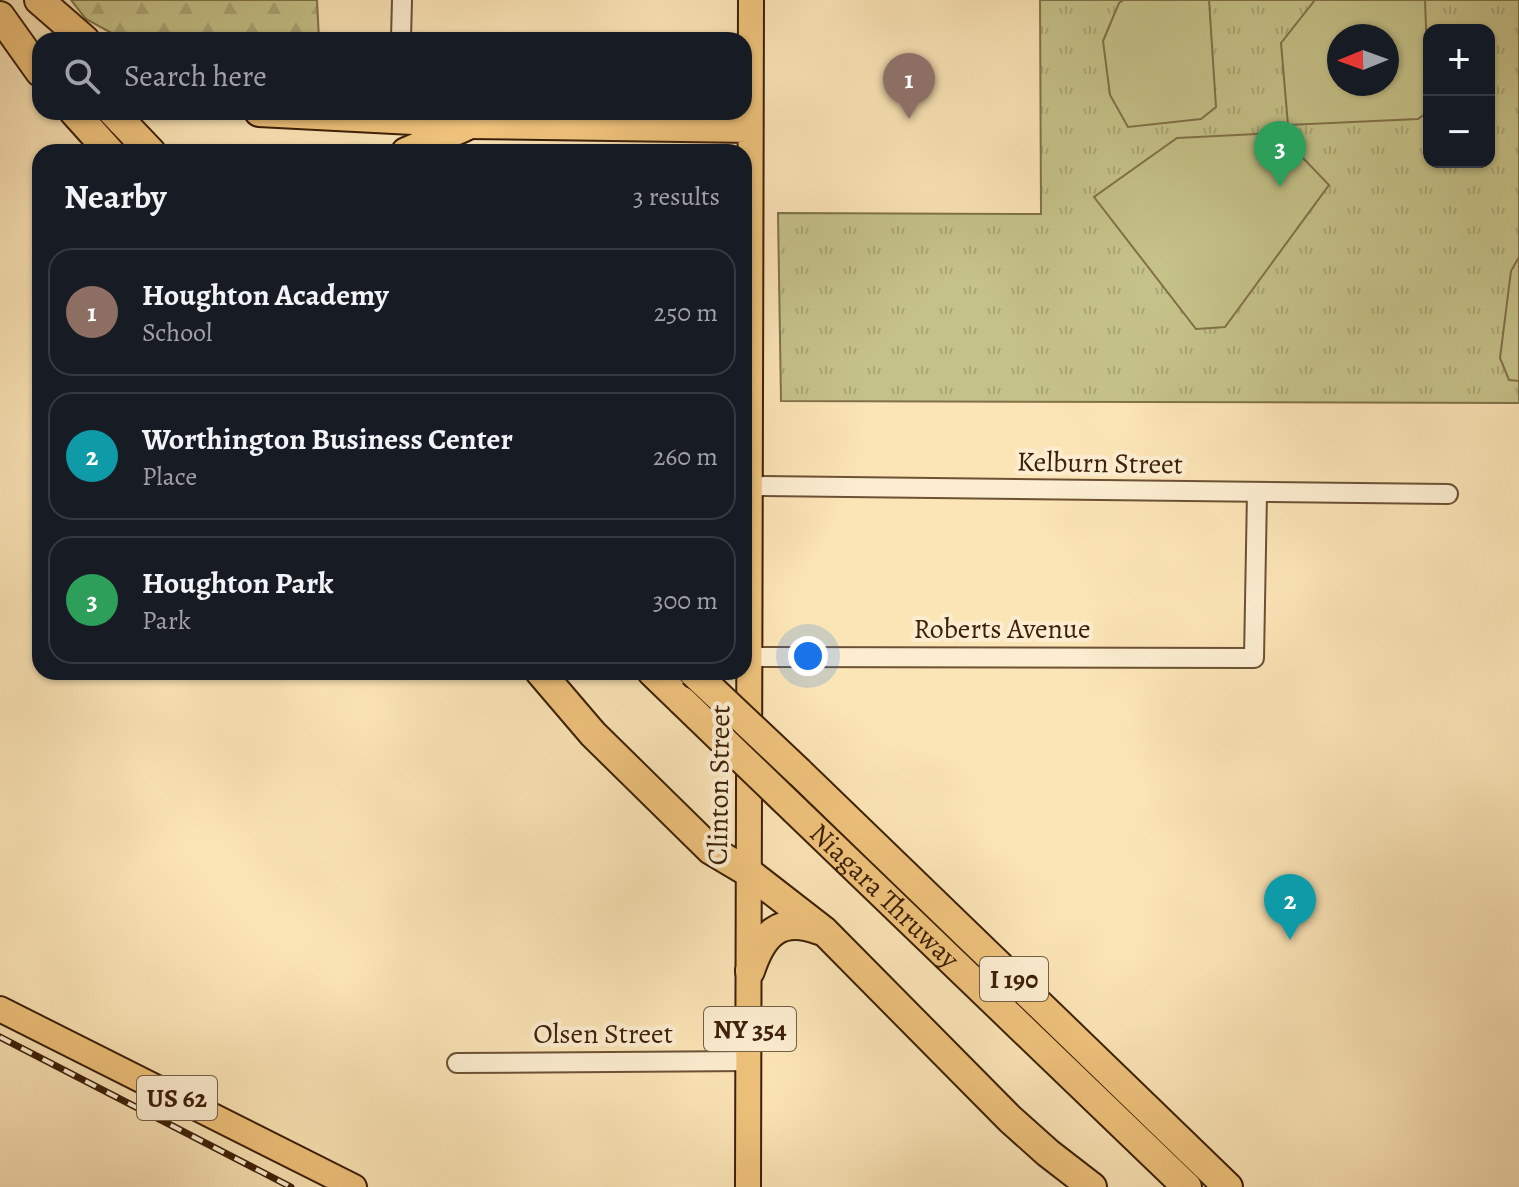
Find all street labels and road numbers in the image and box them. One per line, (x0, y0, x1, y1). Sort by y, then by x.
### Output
street label: Kelburn Street (1017, 443, 1183, 483)
street label: Roberts Avenue (913, 610, 1091, 648)
street label: Clinton Street (699, 704, 739, 866)
street label: Niagara Thruway (801, 815, 968, 977)
road number: I 190 (980, 957, 1048, 1001)
road number: NY 354 (704, 1007, 796, 1051)
street label: Olsen Street (533, 1015, 673, 1053)
road number: US 62 (137, 1076, 217, 1120)

